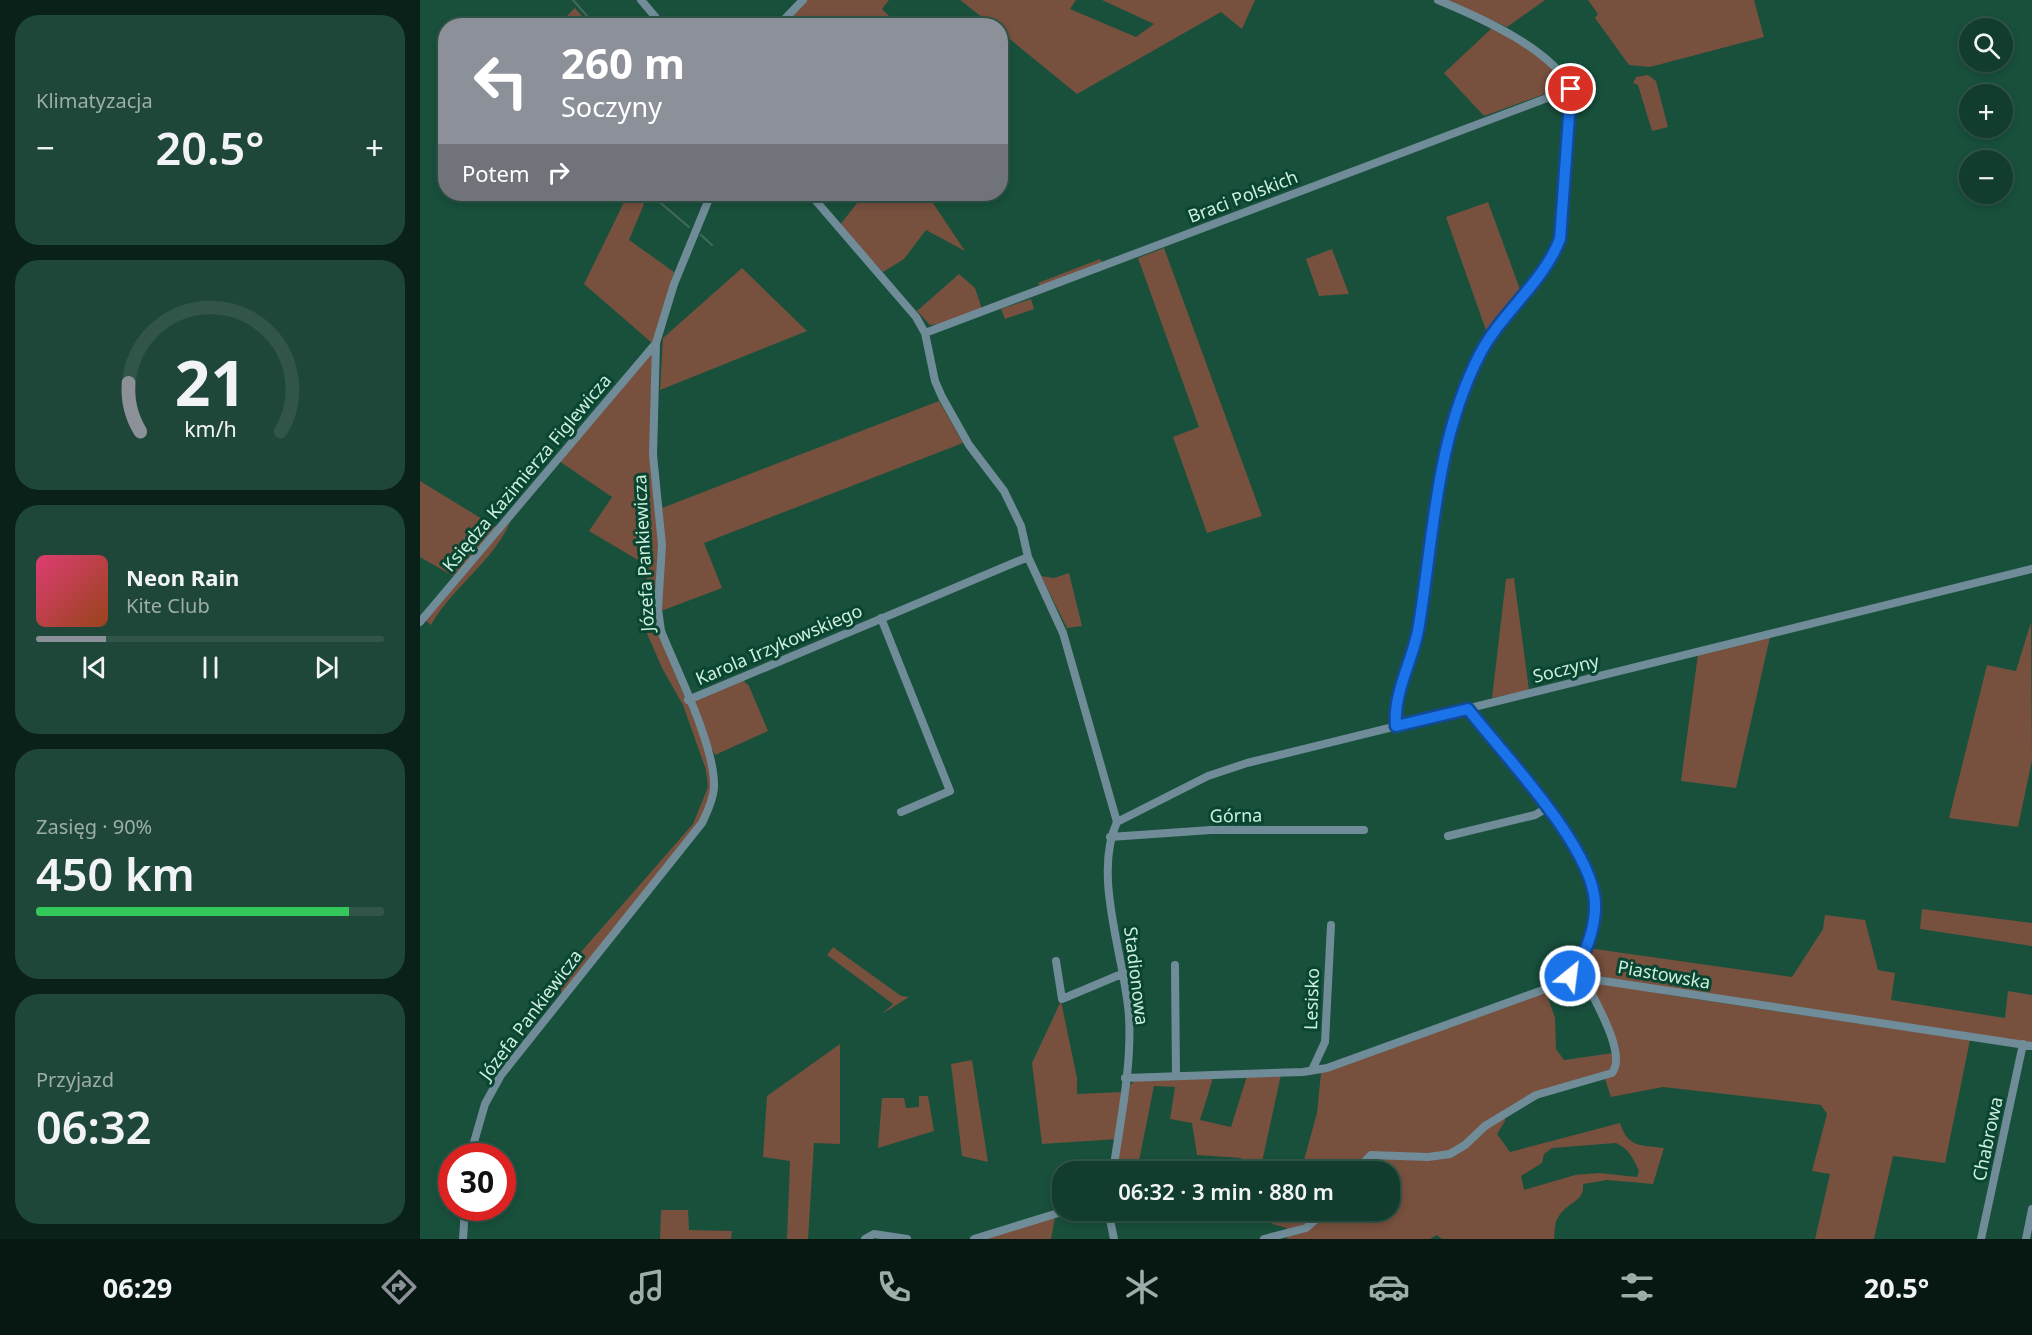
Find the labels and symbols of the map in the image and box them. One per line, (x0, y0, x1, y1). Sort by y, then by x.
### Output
pin (1545, 63, 1596, 114)
street label: Braci Polskich (1184, 164, 1301, 228)
street label: Księdza Kazimierza Figlewicza (436, 369, 616, 576)
street label: Józefa Pankiewicza (627, 474, 659, 634)
street label: Karola Irzykowskiego (691, 598, 866, 690)
street label: Soczyny (1530, 648, 1602, 688)
street label: Górna (1209, 803, 1263, 827)
street label: Stadionowa (1119, 925, 1155, 1026)
street label: Józefa Pankiewicza (472, 944, 587, 1086)
position arrow (1538, 944, 1602, 1008)
street label: Piastowska (1616, 954, 1712, 994)
street label: Lesisko (1298, 968, 1324, 1030)
street label: Chabrowa (1966, 1094, 2008, 1183)
speed limit sign: 30 (438, 1143, 516, 1221)

